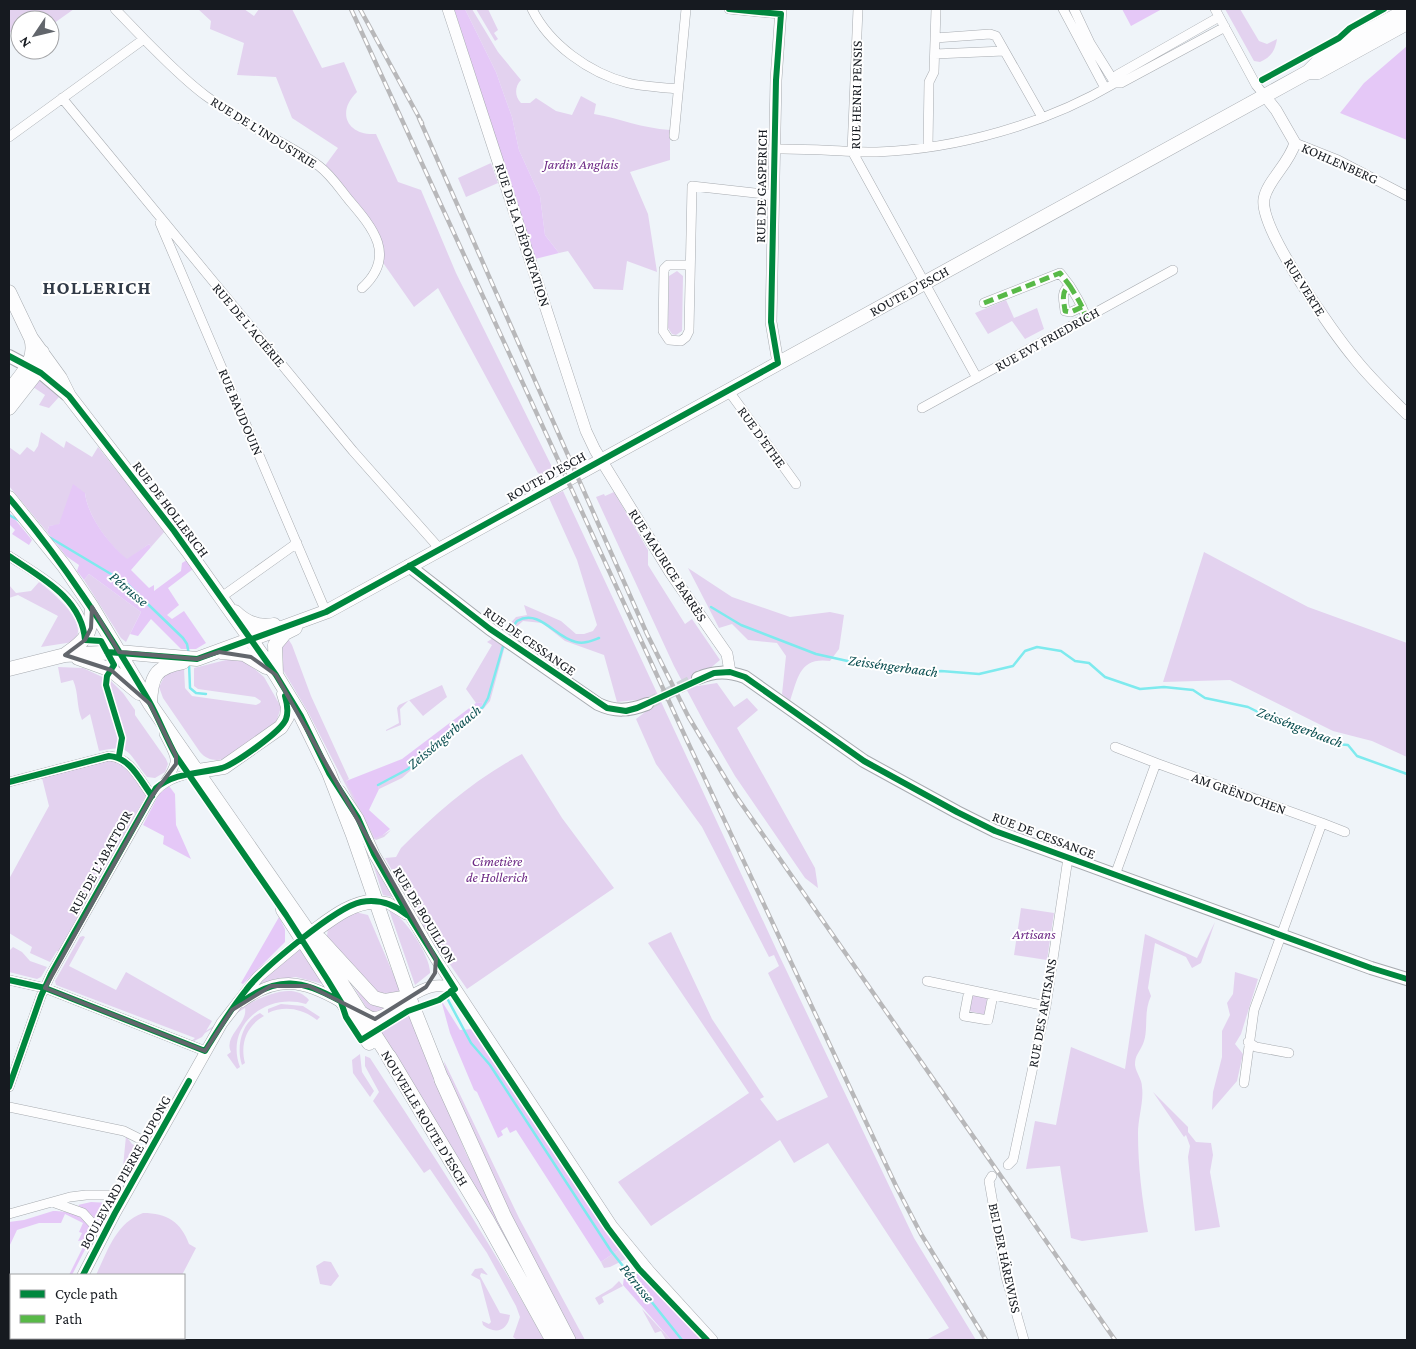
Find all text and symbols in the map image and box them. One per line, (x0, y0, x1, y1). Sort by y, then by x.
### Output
north arrow (10, 10, 60, 60)
text: N (15, 34, 34, 51)
street label: RUE HENRI PENSIS (847, 40, 865, 149)
street label: RUE DE L'INDUSTRIE (208, 93, 320, 171)
street label: RUE DE GASPERICH (752, 129, 770, 243)
street label: KOHLENBERG (1299, 139, 1381, 187)
park label: Jardin Anglais (541, 156, 619, 172)
street label: RUE DE LA DÉPORTATION (492, 161, 554, 309)
street label: RUE VERTE (1281, 255, 1329, 319)
street label: ROUTE D'ESCH (867, 263, 951, 319)
district label: HOLLERICH (43, 277, 151, 298)
street label: RUE DE L'ACIÉRIE (209, 280, 289, 370)
street label: RUE EVY FRIEDRICH (992, 304, 1102, 374)
street label: RUE BAUDOUIN (216, 366, 266, 458)
street label: RUE D'ETHE (735, 403, 790, 471)
street label: ROUTE D'ESCH (504, 448, 588, 504)
street label: RUE DE HOLLERICH (130, 458, 212, 560)
street label: RUE MAURICE BARRÈS (626, 506, 711, 625)
water label: Pétrusse (107, 568, 152, 610)
street label: RUE DE CESSANGE (481, 603, 580, 679)
water label: Zeisséngerbaach (847, 652, 939, 681)
water label: Zeisséngerbaach (404, 702, 485, 773)
water label: Zeisséngerbaach (1254, 703, 1345, 752)
street label: AM GRËNDCHEN (1190, 769, 1288, 817)
street label: RUE DE L'ABATTOIR (65, 807, 135, 917)
street label: RUE DE CESSANGE (990, 808, 1098, 862)
park label: Cimetière de Hollerich (466, 853, 528, 885)
street label: RUE DE BOUILLON (390, 864, 460, 966)
park label: Artisans (1012, 926, 1056, 942)
street label: RUE DES ARTISANS (1025, 957, 1060, 1069)
street label: NOUVELLE ROUTE D'ESCH (378, 1047, 472, 1189)
street label: BOULEVARD PIERRE DUPONG (76, 1092, 174, 1252)
street label: BEI DER HÄREWISS (986, 1202, 1025, 1315)
water label: Pétrusse (617, 1260, 658, 1306)
legend (10, 1274, 185, 1339)
text: Cycle path (55, 1286, 118, 1303)
text: Path (55, 1311, 82, 1327)

